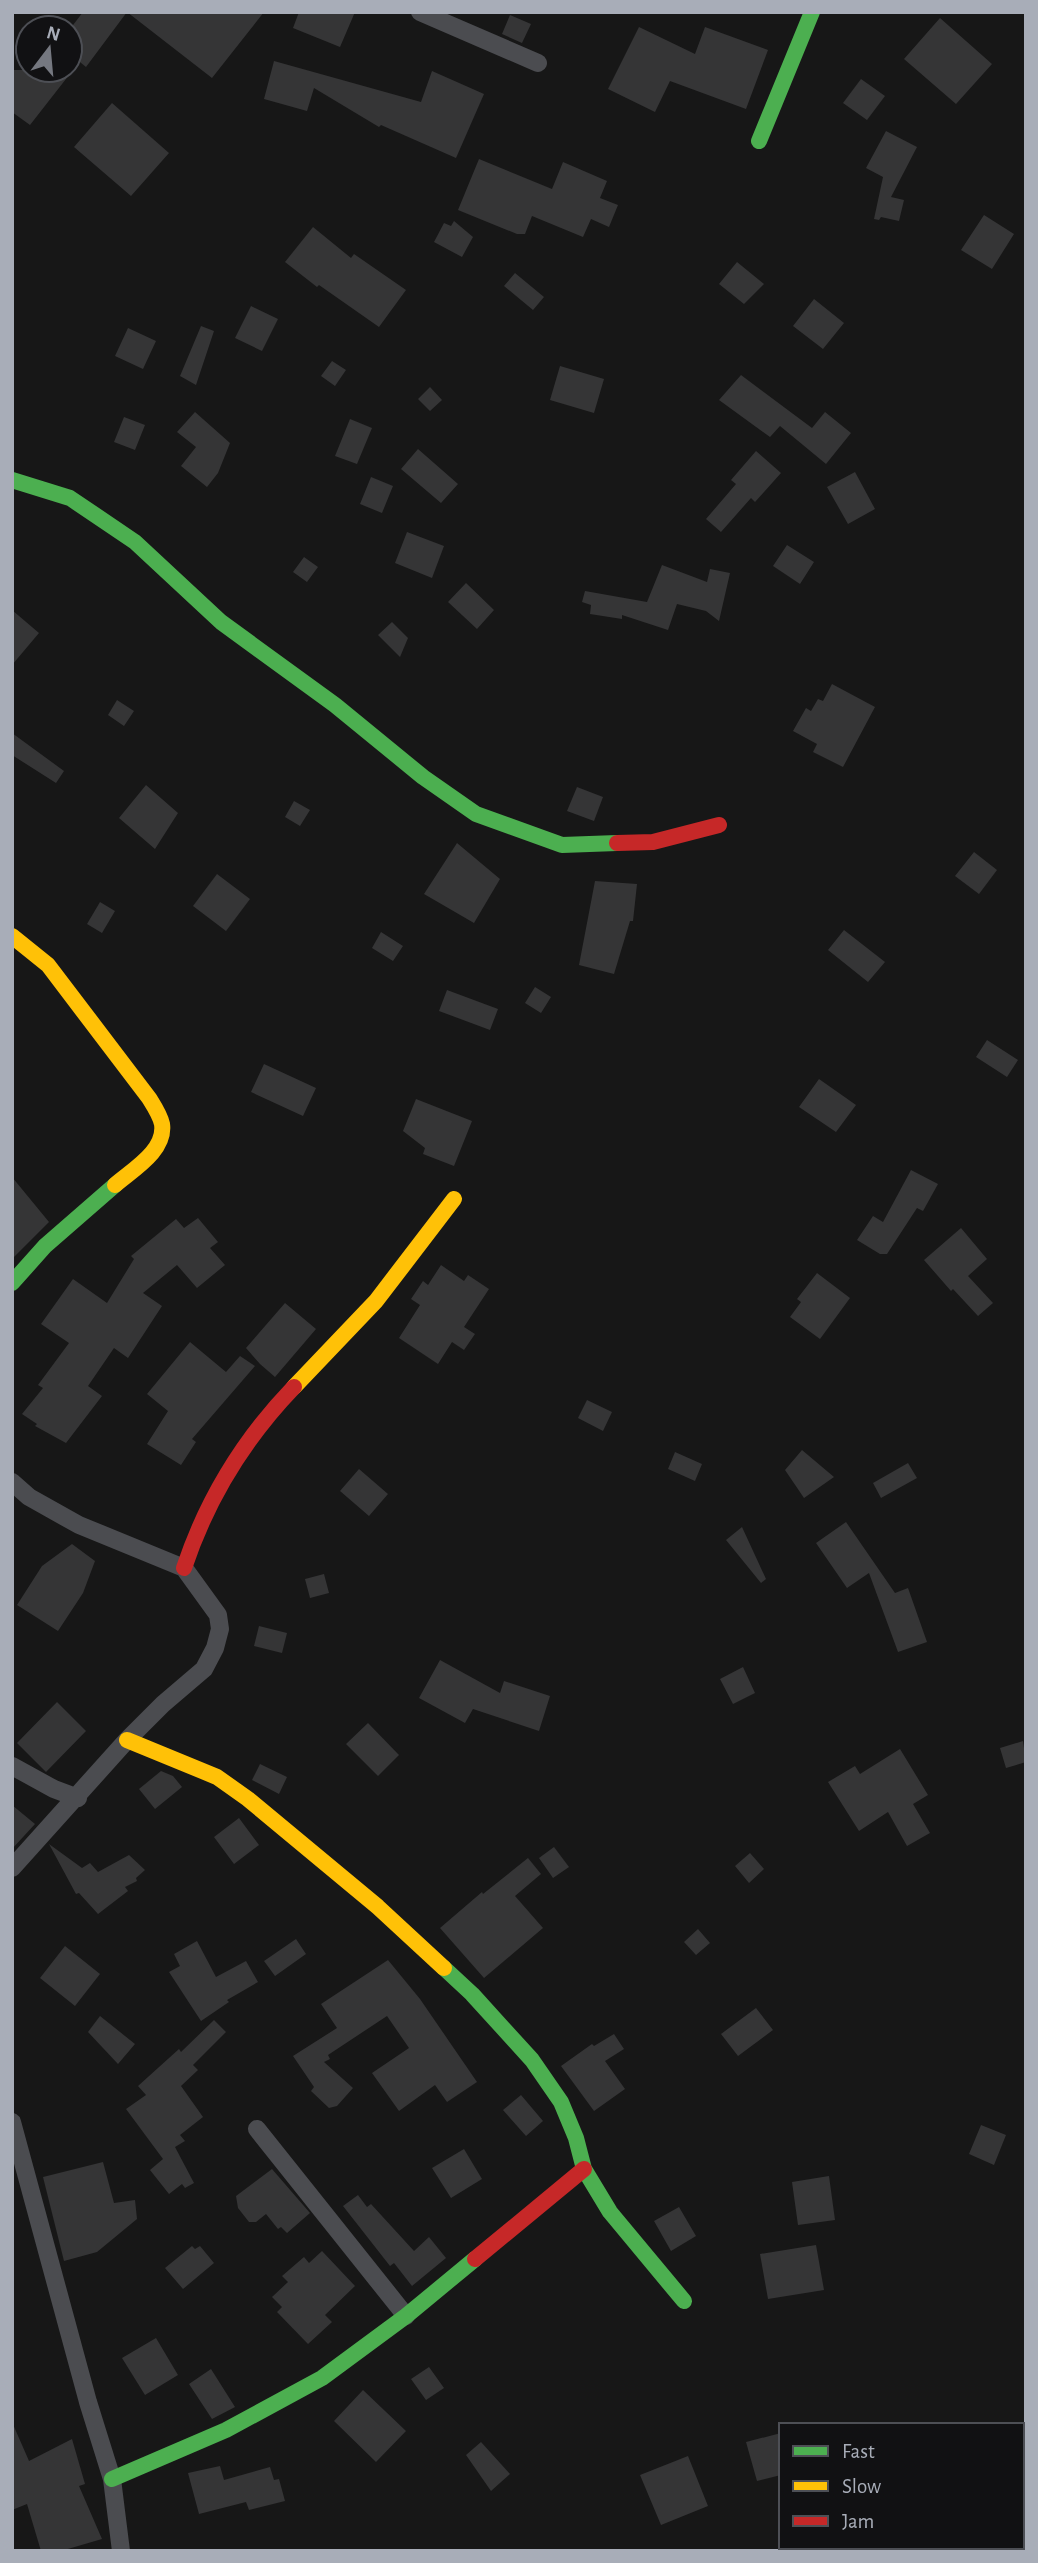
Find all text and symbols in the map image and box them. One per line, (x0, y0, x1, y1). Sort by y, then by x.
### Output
north arrow (14, 14, 84, 84)
text: N (44, 23, 62, 45)
legend (779, 2423, 1024, 2549)
text: Fast (842, 2441, 875, 2462)
text: Slow (842, 2476, 881, 2497)
text: Jam (842, 2511, 874, 2532)

